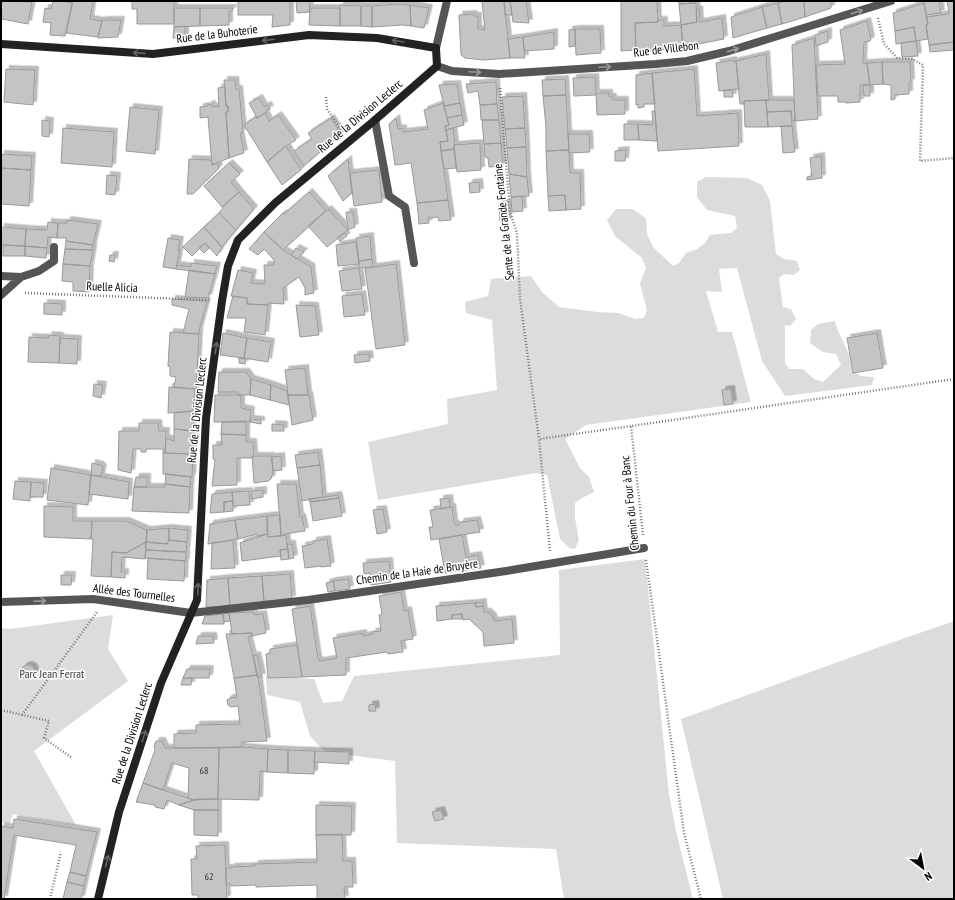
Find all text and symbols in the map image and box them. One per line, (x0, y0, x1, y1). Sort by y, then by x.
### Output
one-way arrow (851, 7, 863, 15)
street label: Rue de la Buhoterie (176, 21, 258, 46)
one-way arrow (262, 36, 275, 44)
one-way arrow (392, 37, 405, 45)
street label: Rue de Villebon (633, 37, 699, 60)
one-way arrow (726, 46, 739, 53)
one-way arrow (133, 49, 146, 56)
one-way arrow (598, 64, 611, 71)
one-way arrow (468, 69, 481, 76)
street label: Rue de la Division Leclerc (314, 75, 406, 155)
street label: Sente de la Grande Fontaine (490, 163, 517, 281)
street label: Ruelle Alicia (86, 278, 138, 295)
one-way arrow (212, 342, 220, 355)
street label: Rue de la Division Leclerc (184, 356, 210, 463)
street label: Chemin du Four à Banc (617, 454, 642, 551)
street label: Chemin de la Haie de Bruyère (355, 556, 479, 587)
street label: Allée des Tournelles (92, 580, 176, 605)
one-way arrow (194, 583, 201, 596)
one-way arrow (33, 597, 46, 605)
park label: Parc Jean Ferrat (20, 666, 85, 681)
street label: Rue de la Division Leclerc (108, 679, 155, 786)
one-way arrow (140, 731, 148, 743)
house number: 68 (200, 764, 209, 777)
north arrow (903, 848, 943, 888)
one-way arrow (104, 855, 111, 868)
text: N (922, 869, 935, 884)
house number: 62 (205, 870, 214, 883)

